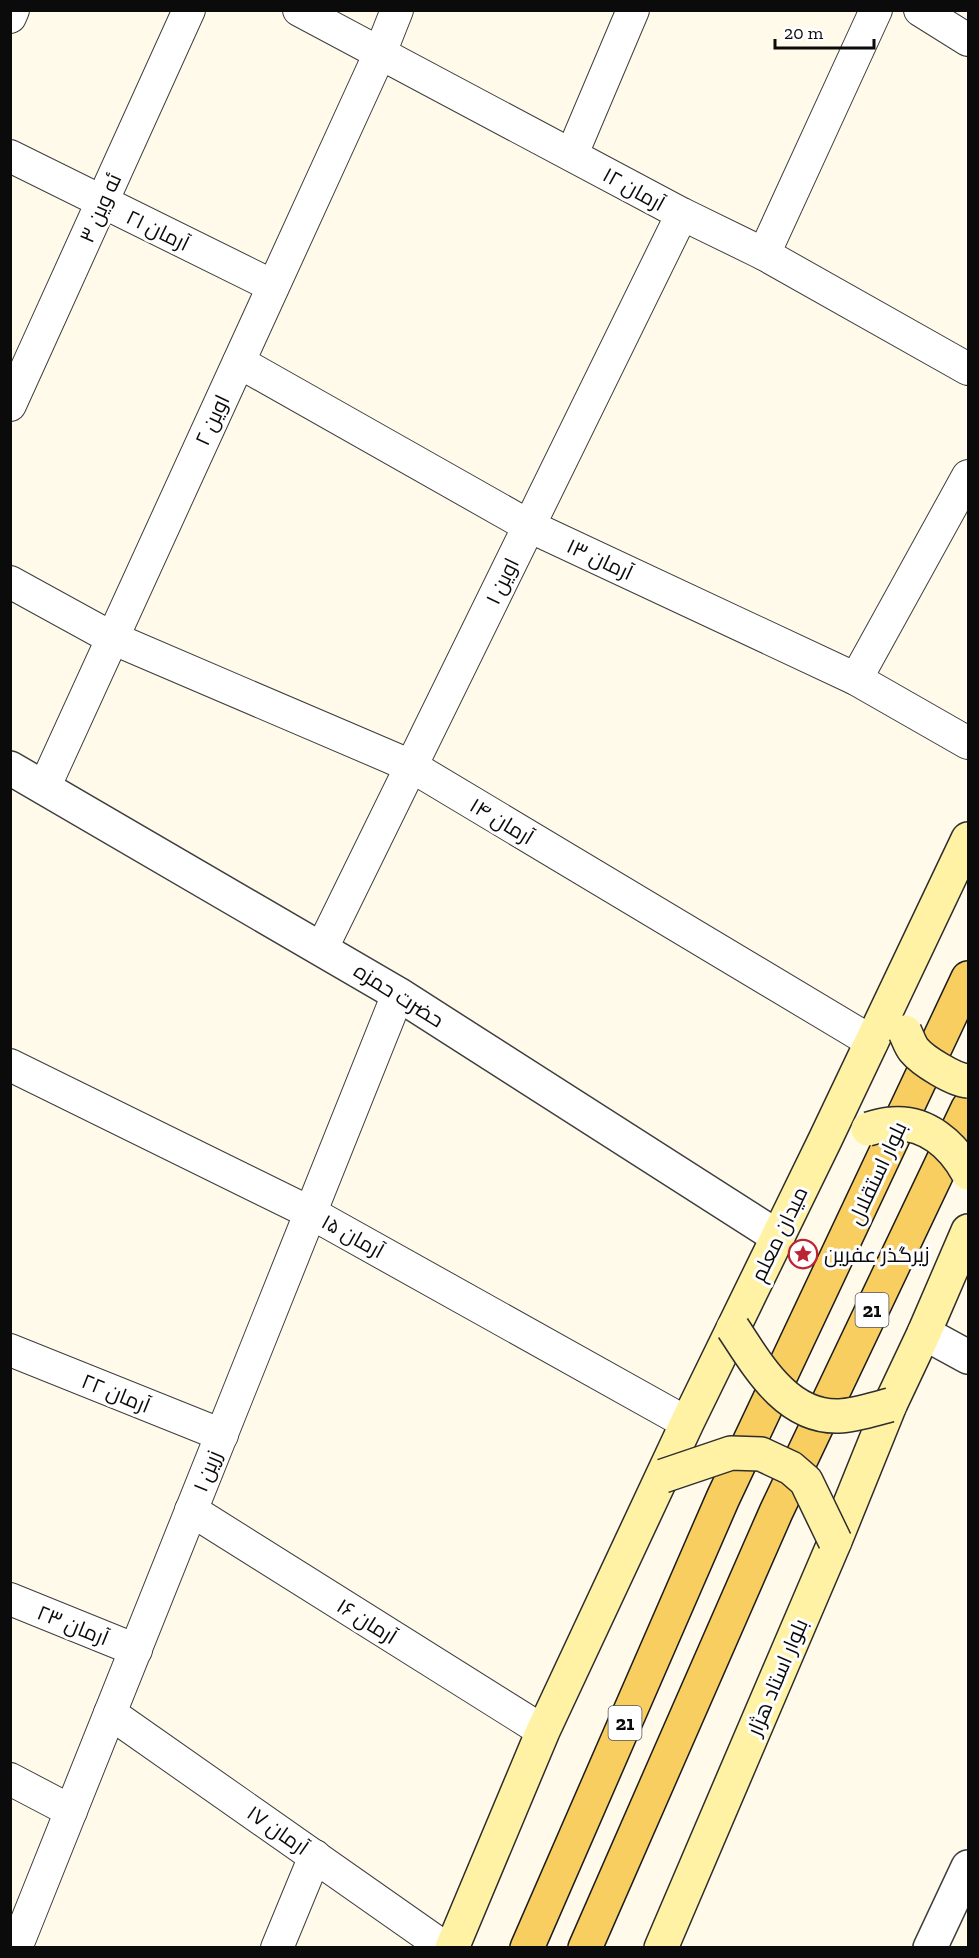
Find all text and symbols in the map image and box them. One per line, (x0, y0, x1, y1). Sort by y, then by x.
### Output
scale bar (775, 12, 874, 50)
text: 20 m (784, 22, 824, 44)
street label: آرمان ۱۲ (598, 162, 670, 217)
street label: ئه وین ۳ (74, 169, 127, 247)
street label: آرمان ۲۱ (122, 204, 194, 257)
street label: اوین ۲ (189, 391, 235, 450)
street label: آرمان ۱۳ (562, 533, 637, 586)
street label: اوین ۱ (480, 554, 525, 609)
street label: آرمان ۱۴ (465, 792, 539, 851)
street label: حضرت حمزه (350, 958, 448, 1032)
street label: بلوار استقلال (842, 1117, 913, 1229)
street label: میدان معلم (745, 1182, 814, 1286)
street label: آرمان ۱۵ (317, 1209, 389, 1264)
place icon: زیرگذر عفرین (787, 1238, 819, 1270)
place label: زیرگذر عفرین (824, 1242, 930, 1268)
road number: 21 (856, 1293, 888, 1327)
street label: آرمان ۲۲ (78, 1368, 154, 1419)
street label: زرین ۱ (187, 1447, 227, 1496)
street label: آرمان ۱۶ (332, 1593, 402, 1650)
street label: آرمان ۲۳ (33, 1599, 113, 1652)
street label: بلوار استاد هژار (741, 1615, 813, 1740)
road number: 21 (608, 1706, 642, 1740)
street label: آرمان ۱۷ (242, 1800, 314, 1861)

